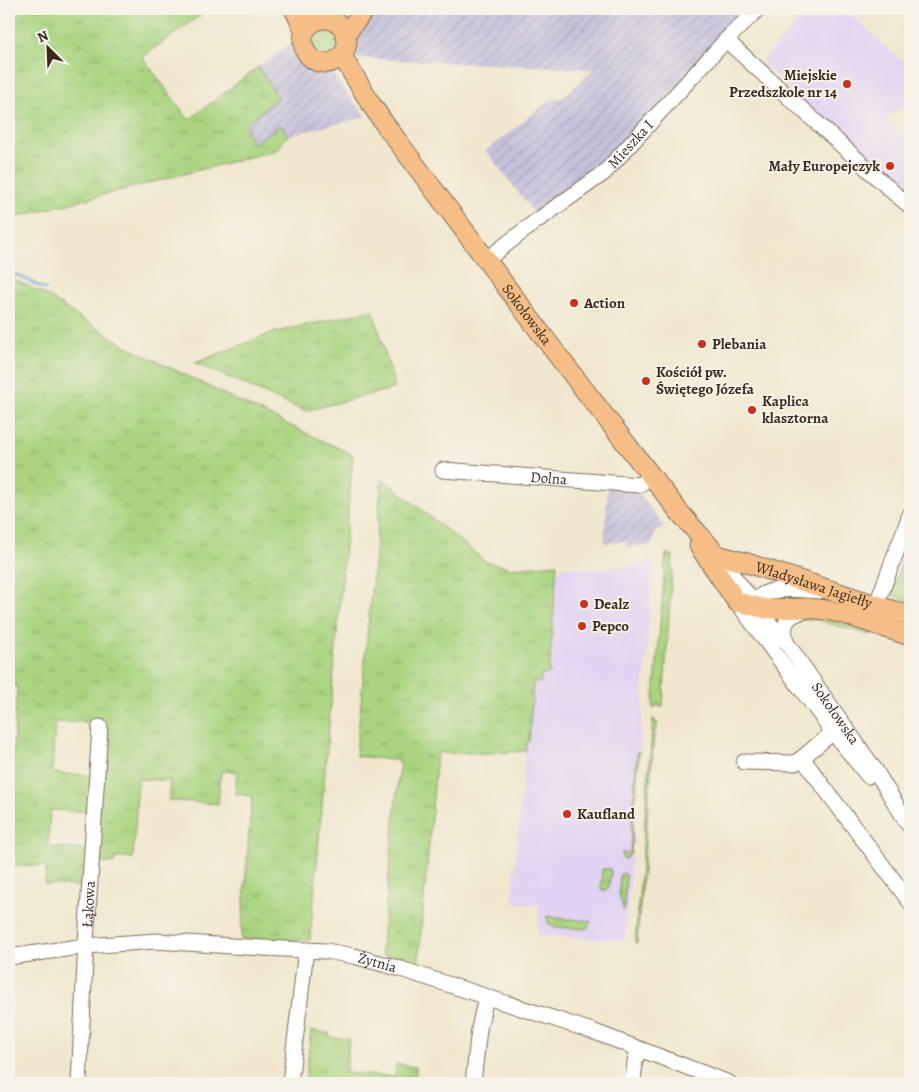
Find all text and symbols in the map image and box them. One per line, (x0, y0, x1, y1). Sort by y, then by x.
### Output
north arrow (22, 22, 72, 72)
text: N (34, 26, 51, 47)
place label: Miejskie Przedszkole nr 14 (729, 65, 837, 102)
marker: Miejskie Przedszkole nr 14 (841, 78, 853, 90)
street label: Mieszka I (603, 115, 658, 173)
place label: Mały Europejczyk (768, 156, 880, 176)
marker: Mały Europejczyk (884, 160, 896, 172)
street label: Sokołowska (497, 280, 556, 349)
place label: Action (583, 293, 626, 313)
marker: Action (568, 297, 580, 309)
place label: Plebania (712, 334, 767, 354)
marker: Plebania (696, 338, 708, 350)
place label: Kościół pw. Świętego Józefa (656, 362, 755, 399)
marker: Kościół pw. Świętego Józefa (640, 375, 652, 387)
place label: Kaplica klasztorna (762, 391, 829, 428)
marker: Kaplica klasztorna (746, 404, 758, 416)
street label: Dolna (530, 467, 568, 489)
street label: Władysława Jagiełły (752, 556, 875, 613)
place label: Dealz (594, 594, 629, 614)
marker: Dealz (578, 598, 590, 610)
place label: Pepco (592, 616, 629, 636)
marker: Pepco (576, 620, 588, 632)
street label: Sokołowska (807, 678, 864, 748)
place label: Kaufland (577, 804, 636, 824)
marker: Kaufland (561, 808, 573, 820)
street label: Łąkowa (77, 880, 100, 928)
street label: Żytnia (356, 948, 399, 977)

